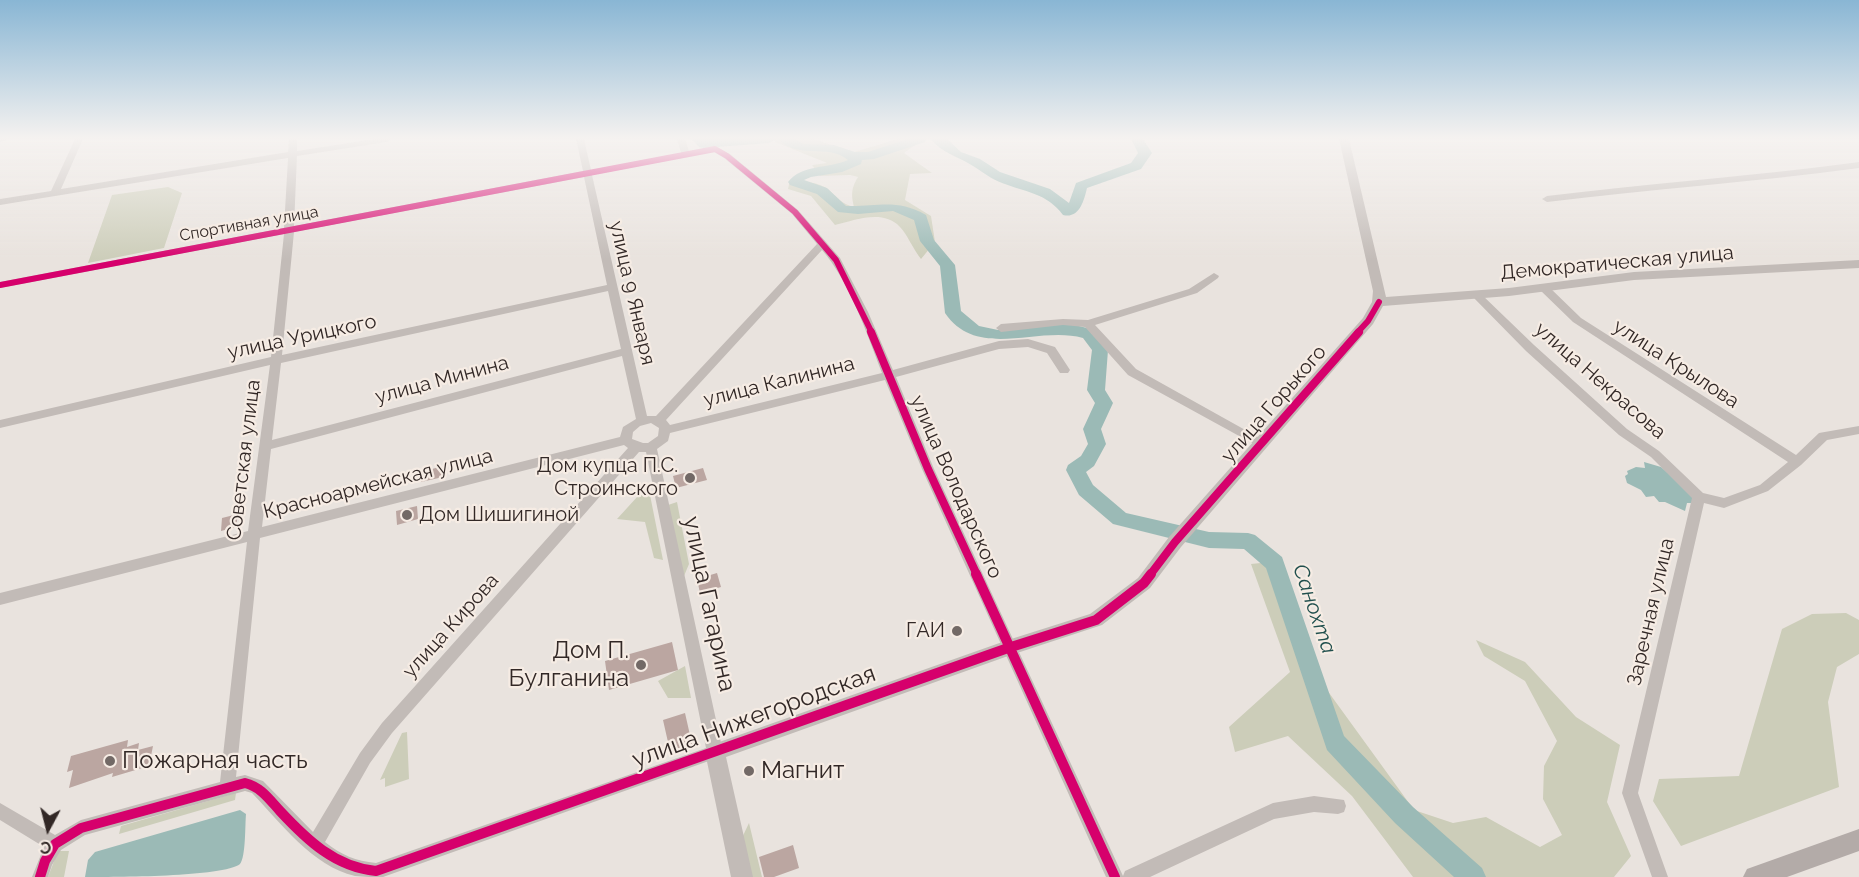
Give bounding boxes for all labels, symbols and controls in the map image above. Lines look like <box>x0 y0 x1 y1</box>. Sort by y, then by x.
street label: Спортивная улица <box>178 202 320 246</box>
street label: улица 9 Января <box>604 219 660 367</box>
street label: Демократическая улица <box>1499 241 1735 285</box>
street label: улица Урицкого <box>225 310 379 364</box>
street label: улица Крылова <box>1609 314 1743 414</box>
street label: улица Некрасова <box>1529 317 1671 445</box>
street label: улица Горького <box>1216 340 1332 468</box>
street label: улица Минина <box>373 351 511 409</box>
street label: улица Калинина <box>701 352 857 412</box>
street label: Советская улица <box>222 378 266 542</box>
street label: улица Володарского <box>905 392 1007 582</box>
street label: Красноармейская улица <box>261 444 495 524</box>
place label: Дом купца П.С. Строинского <box>537 454 678 501</box>
marker: Дом купца П.С. Строинского <box>683 471 697 485</box>
place label: Дом Шишигиной <box>419 503 579 527</box>
marker: Дом Шишигиной <box>400 508 414 522</box>
street label: улица Гагарина <box>676 514 742 694</box>
street label: Заречная улица <box>1622 536 1680 688</box>
water label: Санохта <box>1287 561 1341 657</box>
street label: улица Кирова <box>398 569 504 683</box>
place label: ГАИ <box>906 619 945 643</box>
marker: ГАИ <box>950 624 964 638</box>
place label: Дом П. Булганина <box>509 637 629 693</box>
marker: Дом П. Булганина <box>634 658 648 672</box>
street label: улица Нижегородская <box>628 659 880 775</box>
place label: Пожарная часть <box>122 747 308 775</box>
marker: Пожарная часть <box>103 754 117 768</box>
place label: Магнит <box>761 757 844 785</box>
marker: Магнит <box>742 764 756 778</box>
north arrow <box>18 799 78 859</box>
text: С <box>39 837 52 857</box>

